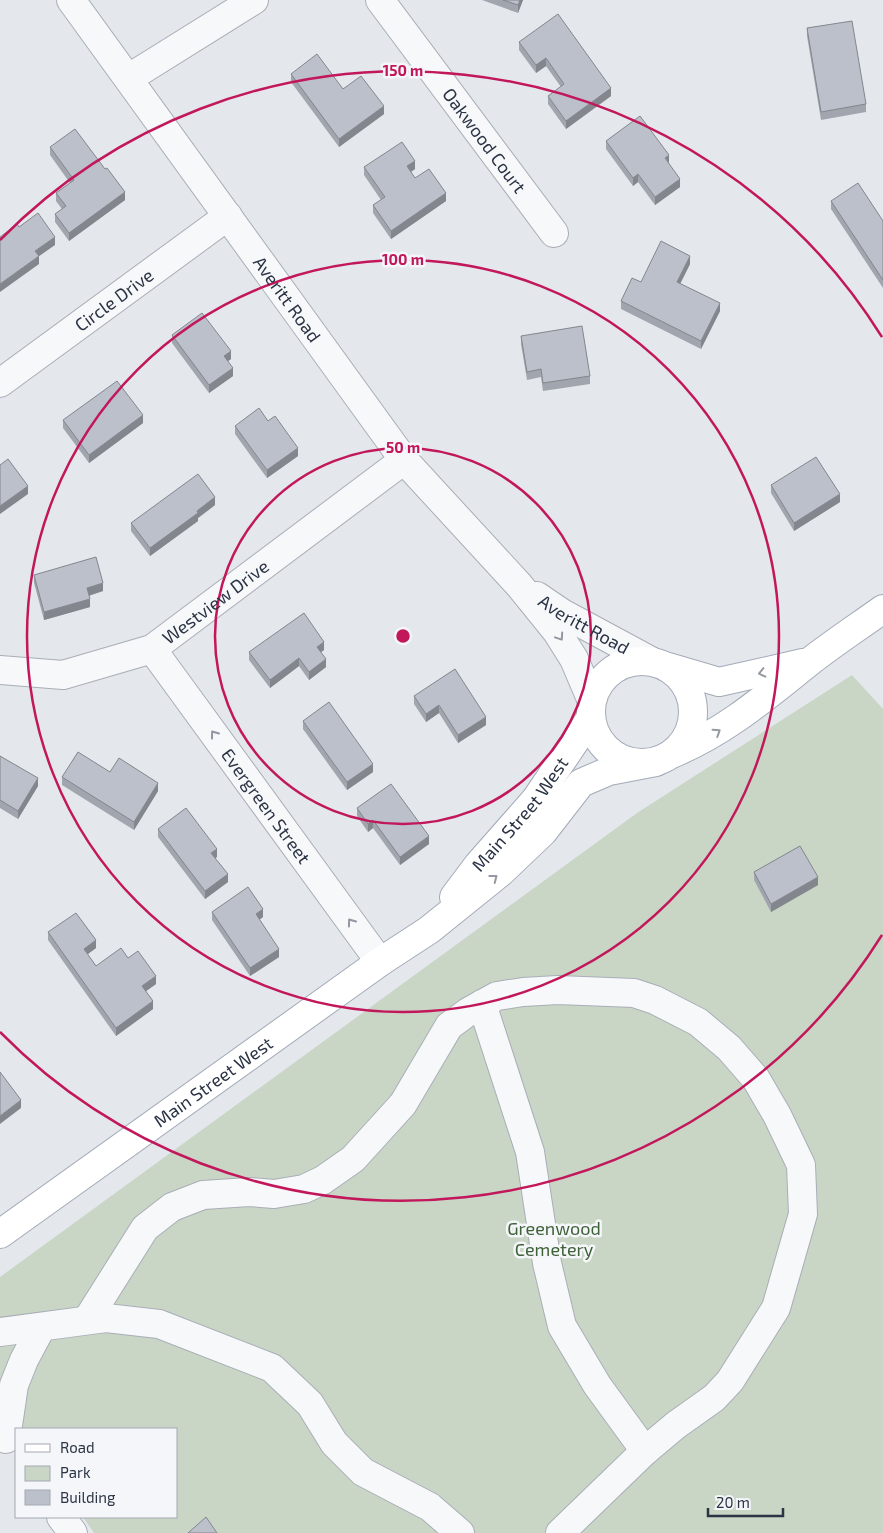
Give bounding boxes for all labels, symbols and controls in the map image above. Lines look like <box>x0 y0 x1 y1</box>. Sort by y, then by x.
text: 150 m <box>383 61 423 79</box>
street label: Oakwood Court <box>438 83 531 197</box>
text: 100 m <box>382 250 424 268</box>
street label: Averitt Road <box>249 252 326 346</box>
street label: Circle Drive <box>70 264 157 336</box>
text: 50 m <box>386 438 420 456</box>
street label: Westview Drive <box>158 555 273 649</box>
street label: Averitt Road <box>535 589 633 658</box>
centre of rings <box>394 627 412 645</box>
one-way arrow <box>554 631 563 640</box>
one-way arrow <box>757 667 766 678</box>
one-way arrow <box>712 728 721 738</box>
one-way arrow <box>211 730 220 740</box>
street label: Evergreen Street <box>217 744 316 868</box>
street label: Main Street West <box>467 752 572 876</box>
one-way arrow <box>488 875 497 883</box>
one-way arrow <box>348 918 357 928</box>
street label: Main Street West <box>149 1031 277 1131</box>
park label: Greenwood Cemetery <box>507 1217 601 1260</box>
legend <box>15 1428 178 1518</box>
text: Road <box>60 1438 95 1456</box>
text: Park <box>60 1463 91 1481</box>
scale bar <box>708 1486 783 1518</box>
text: Building <box>60 1488 116 1506</box>
text: 20 m <box>716 1493 750 1511</box>

